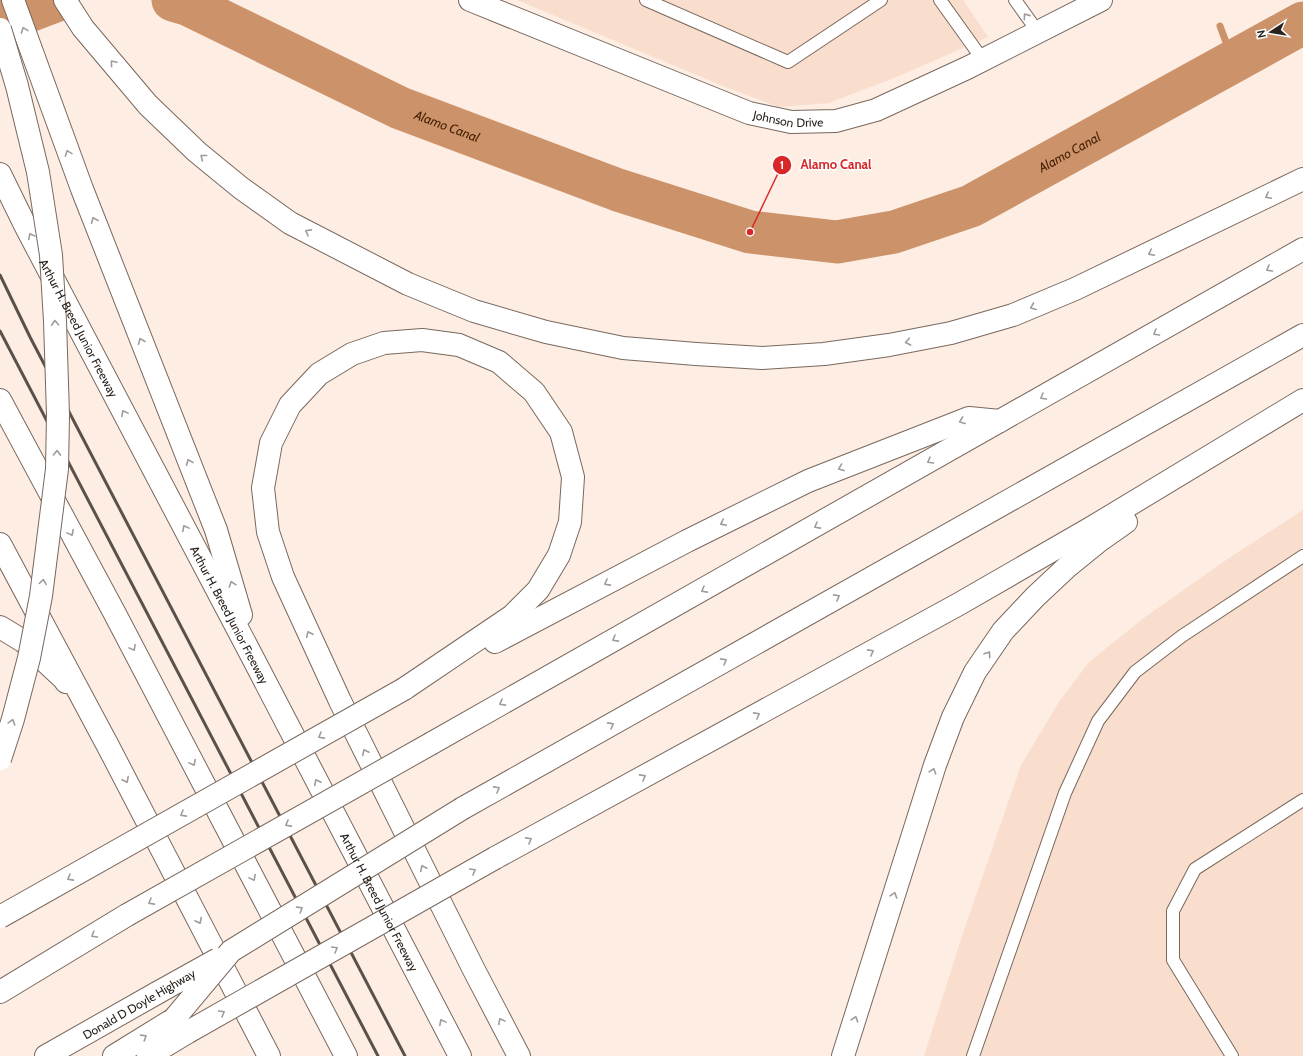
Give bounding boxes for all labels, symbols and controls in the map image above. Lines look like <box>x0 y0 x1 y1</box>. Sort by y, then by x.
north arrow <box>1251 12 1291 52</box>
one-way arrow <box>1023 13 1031 20</box>
one-way arrow <box>20 27 29 34</box>
text: N <box>1254 29 1269 39</box>
one-way arrow <box>110 61 117 68</box>
water label: Alamo Canal <box>411 106 482 145</box>
street label: Johnson Drive <box>751 106 824 130</box>
water label: Alamo Canal <box>1035 128 1103 176</box>
one-way arrow <box>65 149 73 156</box>
callout: Alamo Canal <box>772 152 879 177</box>
one-way arrow <box>200 154 207 161</box>
text: Alamo Canal <box>801 156 872 172</box>
text: 1 <box>780 157 784 172</box>
one-way arrow <box>1265 191 1272 199</box>
one-way arrow <box>90 216 98 223</box>
one-way arrow <box>305 230 312 237</box>
one-way arrow <box>28 233 36 240</box>
one-way arrow <box>1148 248 1155 256</box>
street label: Arthur H. Breed Junior Freeway <box>37 256 122 400</box>
one-way arrow <box>1266 264 1273 271</box>
one-way arrow <box>1029 302 1036 310</box>
one-way arrow <box>51 320 60 326</box>
one-way arrow <box>1153 328 1160 335</box>
one-way arrow <box>138 337 146 344</box>
one-way arrow <box>905 337 911 345</box>
one-way arrow <box>1040 392 1047 399</box>
one-way arrow <box>121 410 129 417</box>
one-way arrow <box>958 416 965 424</box>
one-way arrow <box>53 450 61 456</box>
one-way arrow <box>927 457 934 464</box>
one-way arrow <box>185 458 193 465</box>
one-way arrow <box>837 464 844 472</box>
one-way arrow <box>720 519 727 526</box>
one-way arrow <box>814 521 821 528</box>
one-way arrow <box>182 525 189 532</box>
one-way arrow <box>67 529 74 536</box>
street label: Arthur H. Breed Junior Freeway <box>187 543 272 686</box>
one-way arrow <box>604 578 612 586</box>
one-way arrow <box>38 579 47 585</box>
one-way arrow <box>228 581 237 588</box>
one-way arrow <box>700 585 708 592</box>
one-way arrow <box>833 595 840 602</box>
one-way arrow <box>306 631 314 639</box>
one-way arrow <box>612 635 619 642</box>
one-way arrow <box>128 643 135 651</box>
one-way arrow <box>867 650 874 657</box>
one-way arrow <box>983 651 991 658</box>
one-way arrow <box>720 659 727 666</box>
one-way arrow <box>499 699 506 706</box>
one-way arrow <box>753 712 760 719</box>
one-way arrow <box>7 719 16 726</box>
one-way arrow <box>606 723 614 730</box>
one-way arrow <box>318 732 325 739</box>
one-way arrow <box>362 748 370 756</box>
one-way arrow <box>188 759 195 766</box>
one-way arrow <box>928 768 937 775</box>
one-way arrow <box>639 775 646 782</box>
one-way arrow <box>121 776 129 784</box>
one-way arrow <box>315 779 322 786</box>
one-way arrow <box>493 786 500 794</box>
one-way arrow <box>180 809 188 816</box>
one-way arrow <box>285 819 293 826</box>
street label: Arthur H. Breed Junior Freeway <box>338 830 422 974</box>
one-way arrow <box>525 837 532 844</box>
one-way arrow <box>420 865 428 872</box>
one-way arrow <box>468 868 476 875</box>
one-way arrow <box>67 873 74 880</box>
one-way arrow <box>248 874 256 881</box>
one-way arrow <box>889 892 898 899</box>
one-way arrow <box>148 897 155 904</box>
one-way arrow <box>296 906 303 913</box>
one-way arrow <box>194 916 201 924</box>
one-way arrow <box>91 931 98 938</box>
one-way arrow <box>331 946 338 953</box>
street label: Donald D Doyle Highway <box>80 966 198 1042</box>
one-way arrow <box>218 1010 225 1017</box>
one-way arrow <box>850 1015 858 1022</box>
one-way arrow <box>439 1018 446 1026</box>
one-way arrow <box>498 1018 506 1026</box>
one-way arrow <box>140 1035 147 1042</box>

